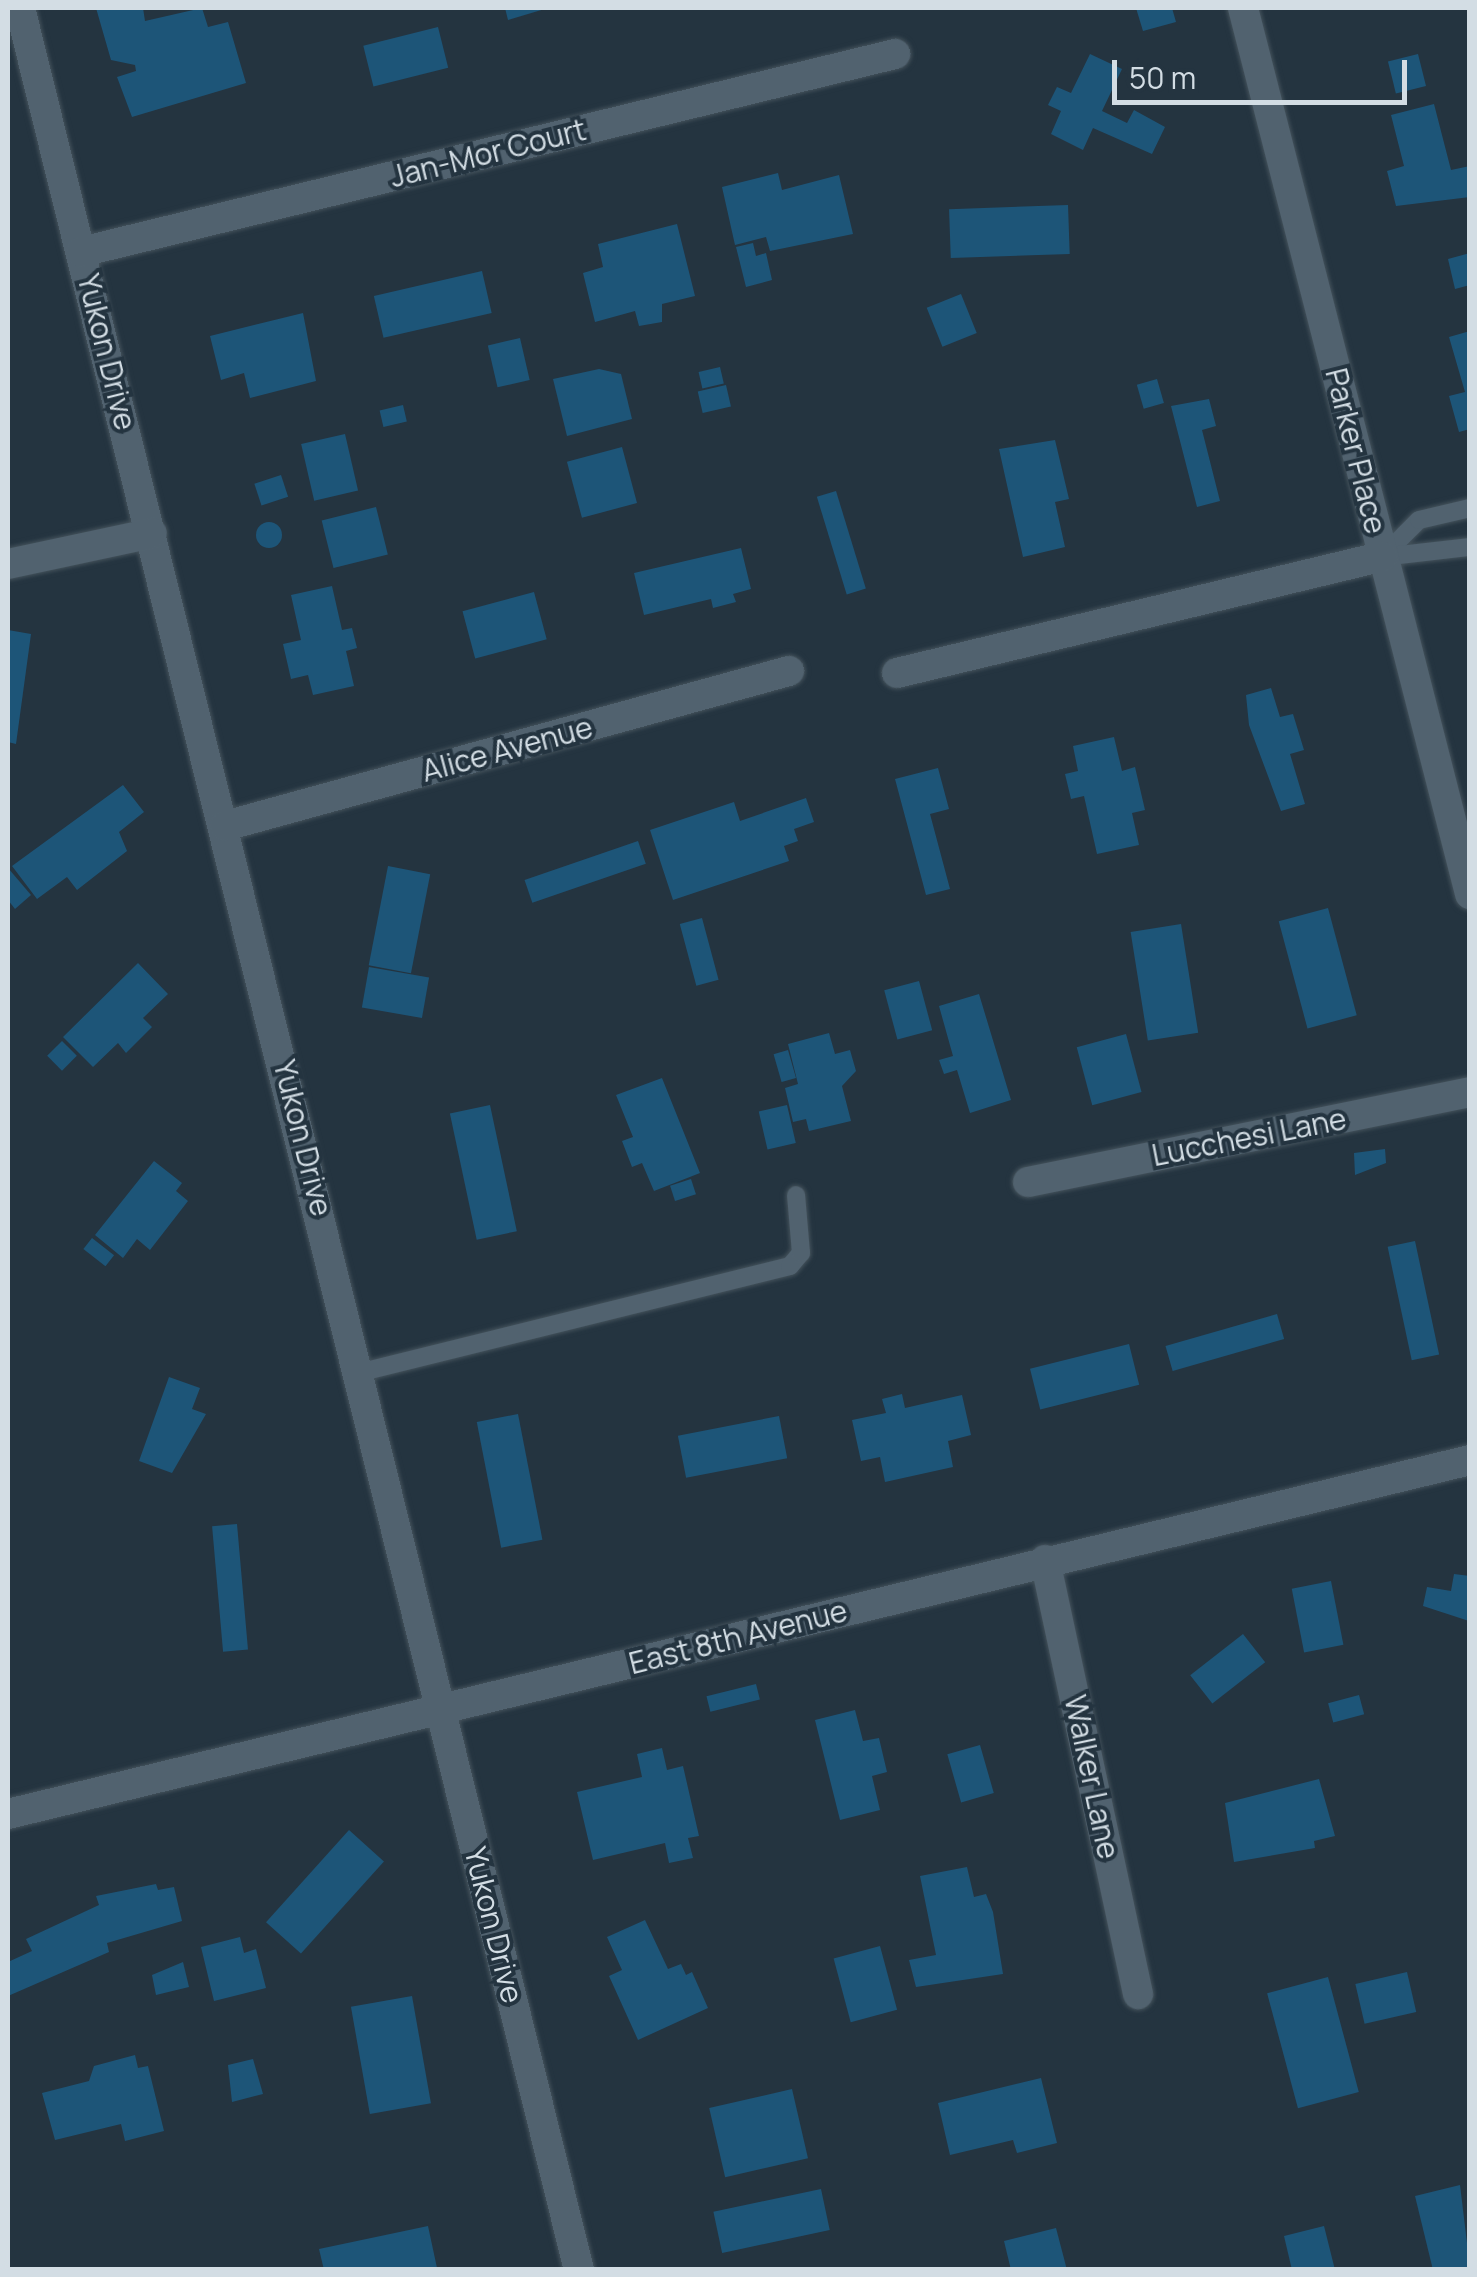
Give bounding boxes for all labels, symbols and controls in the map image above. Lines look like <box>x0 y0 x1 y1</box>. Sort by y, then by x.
scale bar <box>1117 40 1412 102</box>
text: 50 m <box>1129 57 1196 98</box>
street label: Jan-Mor Court <box>386 111 590 195</box>
street label: Yukon Drive <box>70 270 144 434</box>
street label: Parker Place <box>1318 365 1394 537</box>
street label: Alice Avenue <box>418 709 596 789</box>
street label: Yukon Drive <box>266 1056 340 1220</box>
street label: Lucchesi Lane <box>1149 1101 1349 1173</box>
street label: East 8th Avenue <box>625 1593 851 1681</box>
street label: Walker Lane <box>1057 1692 1127 1862</box>
street label: Yukon Drive <box>457 1843 531 2007</box>

